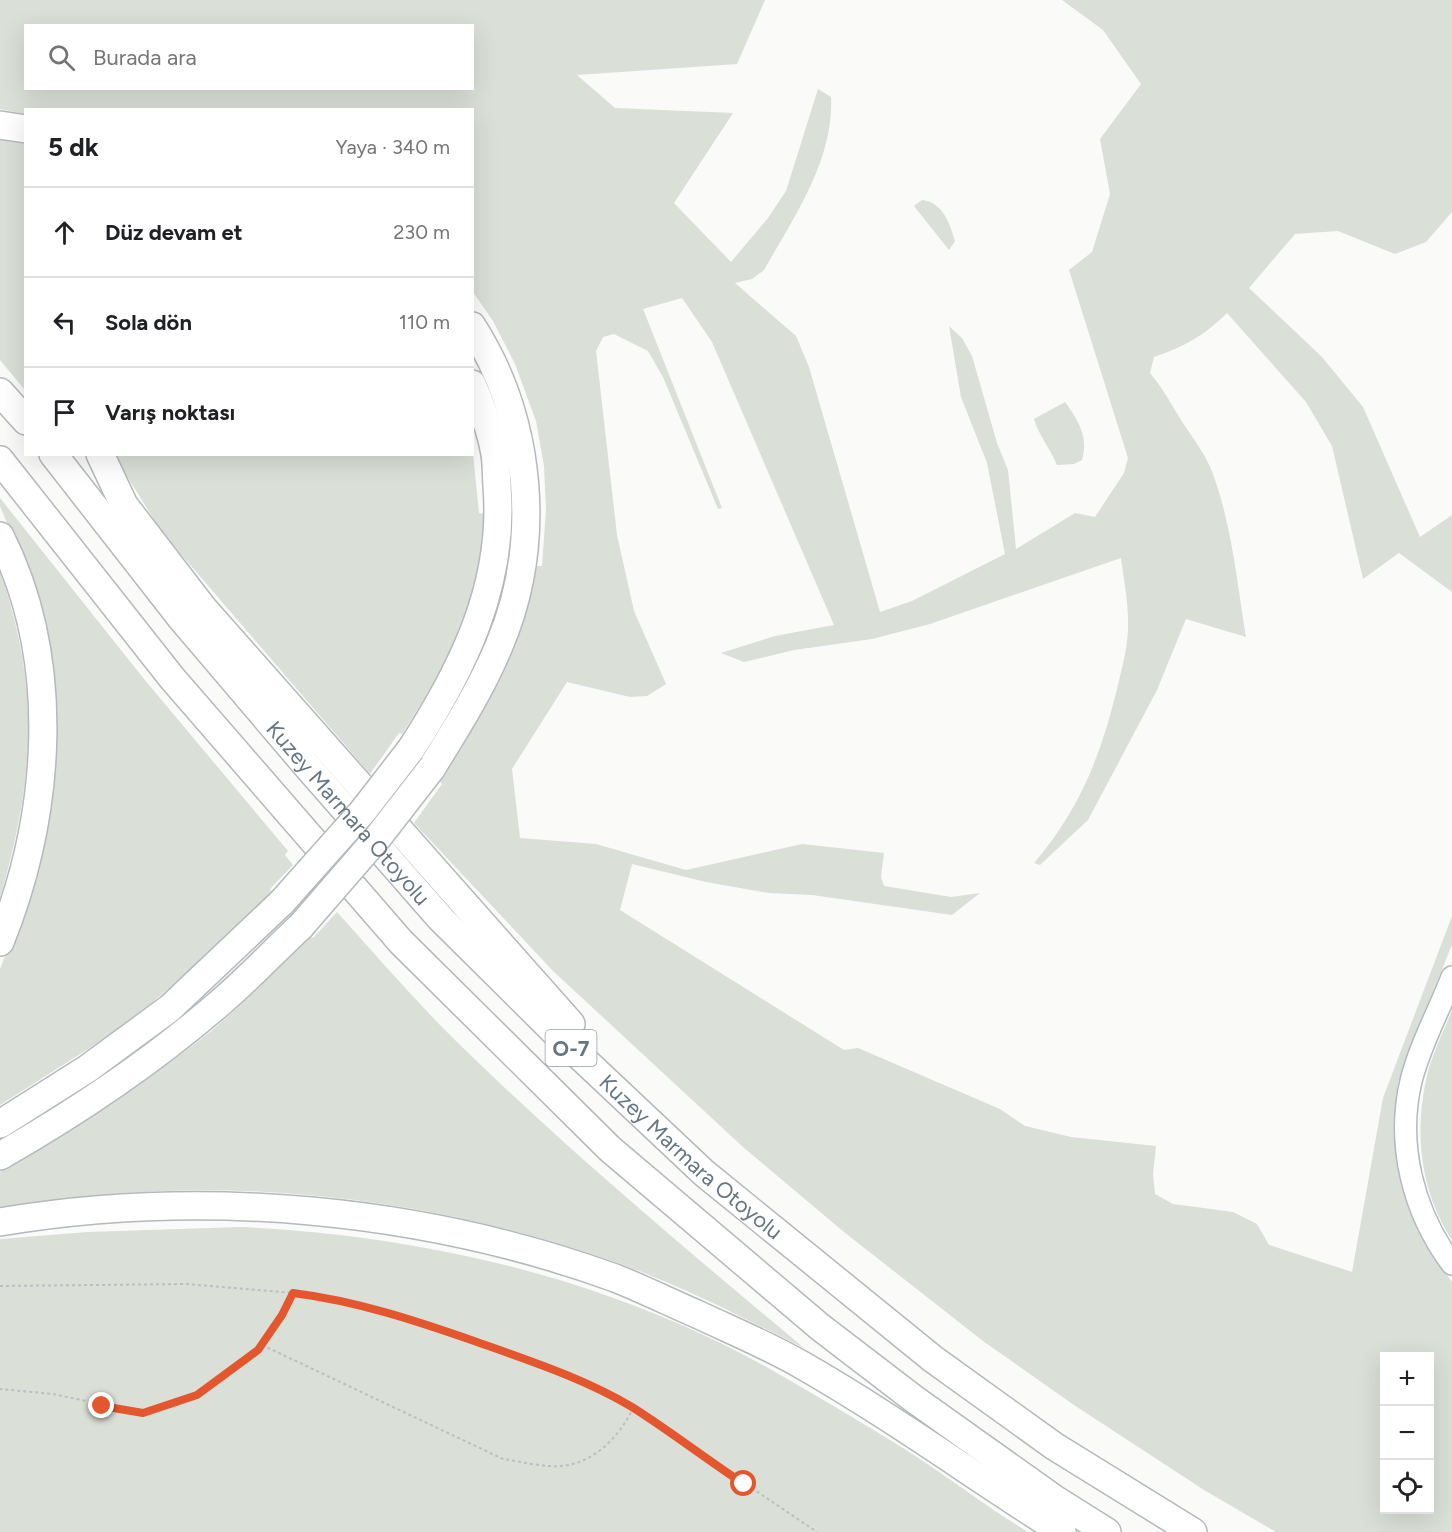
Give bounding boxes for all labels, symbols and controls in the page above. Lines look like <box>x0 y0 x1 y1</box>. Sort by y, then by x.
search box <box>24 24 474 90</box>
icon: search <box>45 41 78 74</box>
text: Burada ara <box>93 44 197 71</box>
text: 5 dk <box>48 131 99 163</box>
text: Yaya · 340 m <box>336 135 450 159</box>
icon: ahead <box>48 216 81 249</box>
text: Düz devam et <box>105 219 242 246</box>
text: 230 m <box>393 220 450 244</box>
icon: left <box>48 306 81 339</box>
text: Sola dön <box>105 309 192 336</box>
text: 110 m <box>399 310 450 334</box>
icon: arrive <box>48 396 81 429</box>
text: Varış noktası <box>105 399 235 426</box>
street label: Kuzey Marmara Otoyolu <box>261 715 436 911</box>
road number: O-7 <box>546 1030 596 1066</box>
street label: Kuzey Marmara Otoyolu <box>594 1068 788 1245</box>
map controls <box>1380 1352 1434 1514</box>
button: + <box>1380 1352 1434 1406</box>
route end <box>88 1392 114 1418</box>
button: − <box>1380 1406 1434 1460</box>
button: locate <box>1380 1460 1434 1514</box>
route start <box>730 1470 756 1496</box>

